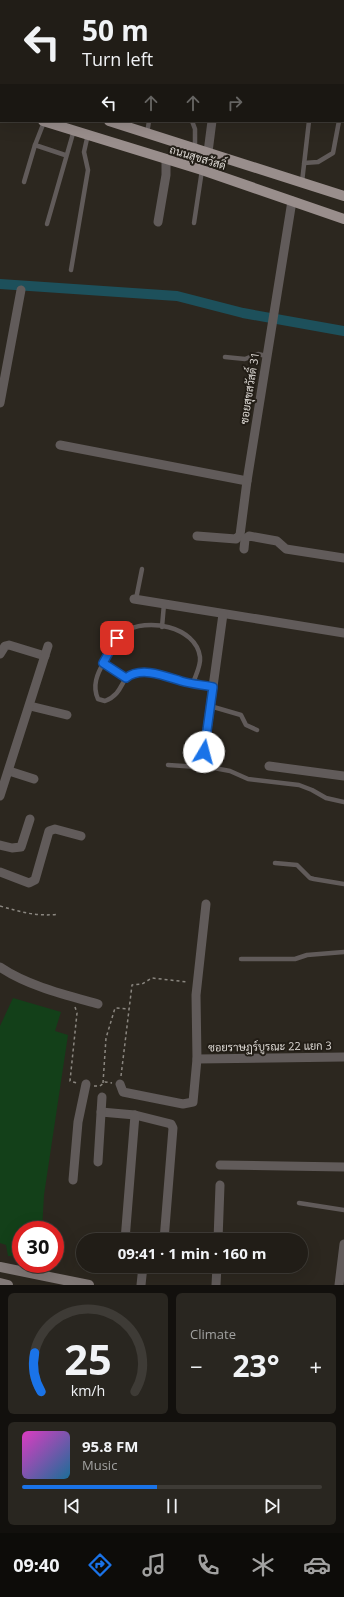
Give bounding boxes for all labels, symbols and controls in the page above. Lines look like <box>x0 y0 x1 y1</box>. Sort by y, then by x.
text: 50 m <box>82 11 149 49</box>
icon: left <box>16 16 68 68</box>
text: Turn left <box>82 47 153 71</box>
icon: left <box>98 92 120 114</box>
icon: ahead <box>140 92 162 114</box>
icon: ahead <box>182 92 204 114</box>
icon: right <box>224 92 246 114</box>
street label: ถนนสุขสวัสดิ์ <box>167 138 229 175</box>
street label: ซอยสุขสวัสดิ์ 31 <box>232 350 264 425</box>
pin <box>100 621 134 655</box>
icon: arrive <box>106 627 128 649</box>
position arrow <box>183 731 225 773</box>
street label: ซอยราษฏร์บูรณะ 22 แยก 3 <box>208 1037 332 1056</box>
speed limit sign: 30 <box>12 1221 64 1273</box>
text: 09:41 · 1 min · 160 m <box>118 1243 266 1263</box>
text: Climate <box>190 1325 236 1343</box>
text: 25 <box>64 1330 112 1386</box>
text: 23° <box>232 1345 280 1386</box>
text: − <box>190 1351 203 1381</box>
text: + <box>309 1351 322 1381</box>
text: km/h <box>71 1380 105 1399</box>
text: 95.8 FM <box>82 1436 138 1456</box>
text: Music <box>82 1456 117 1474</box>
icon: previous <box>61 1495 83 1517</box>
icon: pause <box>161 1495 183 1517</box>
icon: next <box>261 1495 283 1517</box>
icon: directions <box>86 1551 114 1579</box>
icon: music <box>140 1551 168 1579</box>
icon: phone <box>194 1551 222 1579</box>
icon: climate <box>249 1551 277 1579</box>
icon: car <box>303 1551 331 1579</box>
text: 09:40 <box>13 1553 59 1577</box>

